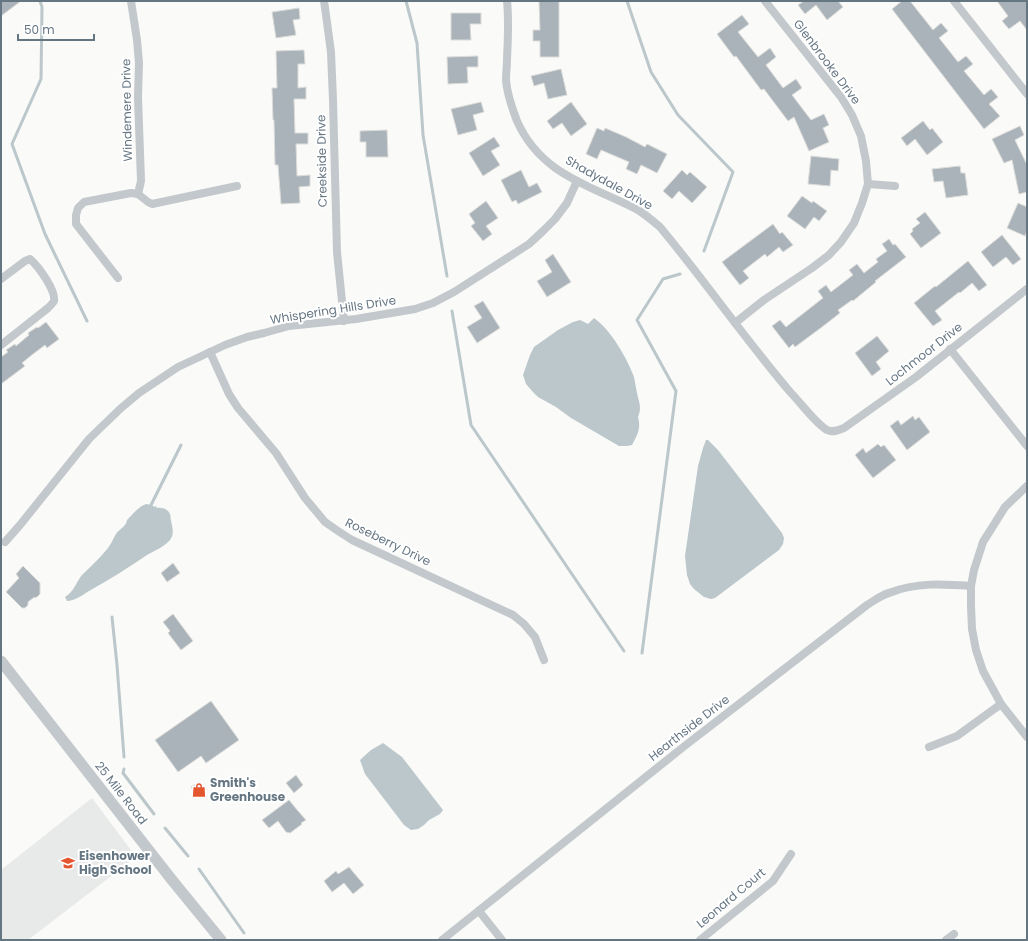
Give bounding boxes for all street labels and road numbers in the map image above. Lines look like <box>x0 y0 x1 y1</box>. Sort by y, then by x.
street label: Glenbrooke Drive <box>790 16 865 108</box>
street label: Windemere Drive <box>117 58 136 162</box>
street label: Creekside Drive <box>312 114 331 208</box>
street label: Shadydale Drive <box>562 151 656 214</box>
street label: Whispering Hills Drive <box>269 291 397 328</box>
street label: Lochmoor Drive <box>882 318 966 389</box>
street label: Roseberry Drive <box>343 513 434 570</box>
street label: Hearthside Drive <box>645 691 733 765</box>
street label: 25 Mile Road <box>91 758 151 828</box>
street label: Leonard Court <box>693 864 769 932</box>

